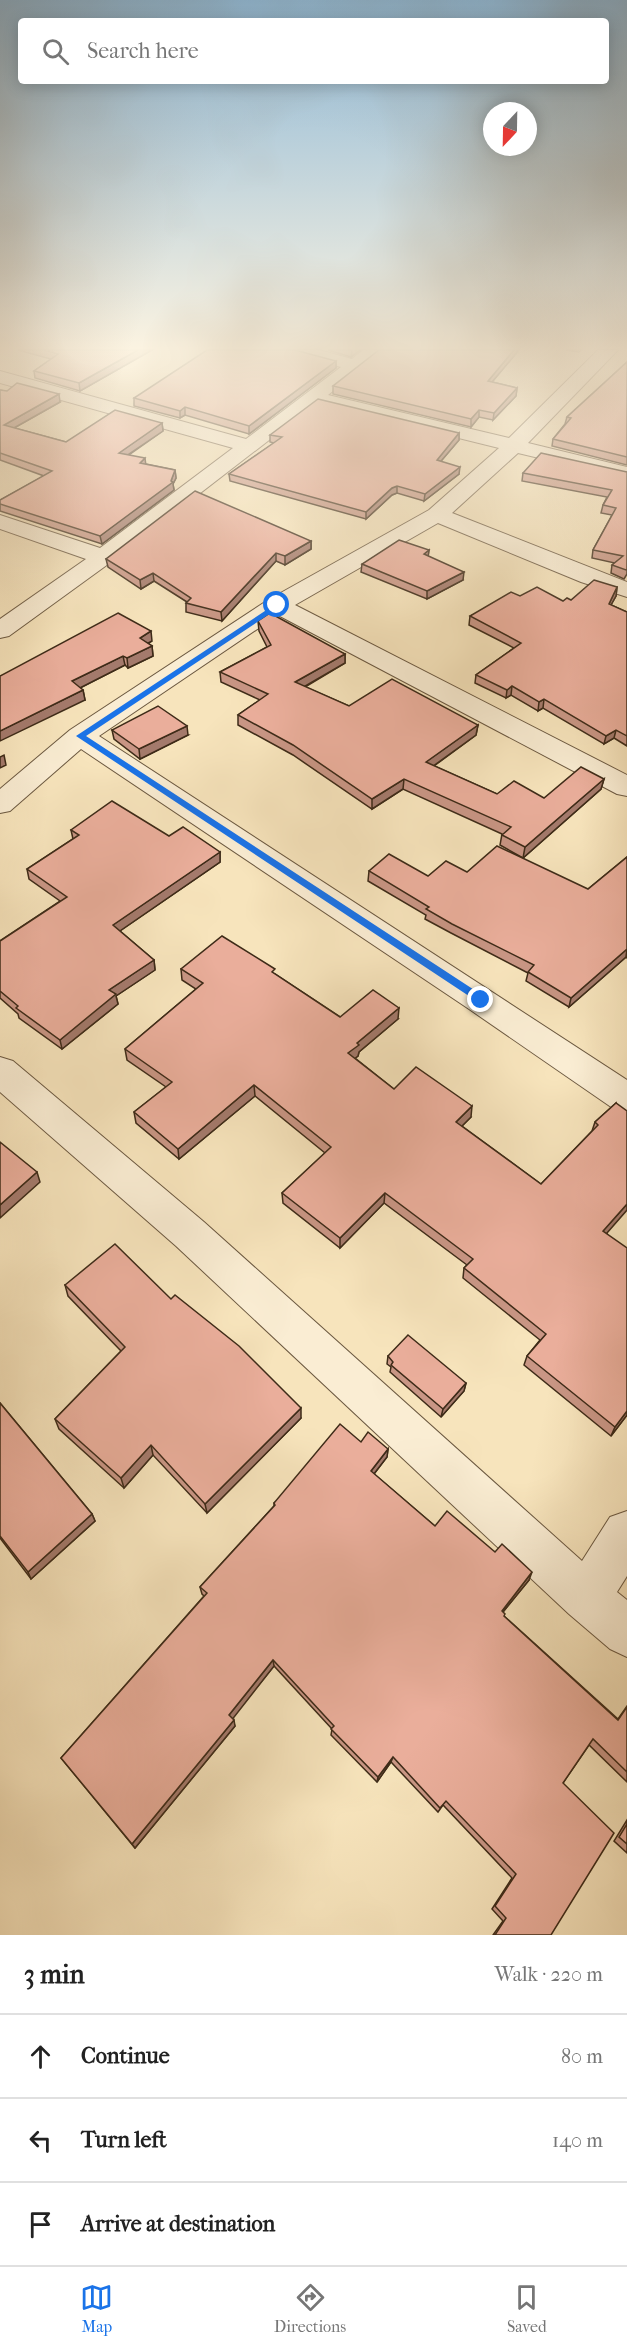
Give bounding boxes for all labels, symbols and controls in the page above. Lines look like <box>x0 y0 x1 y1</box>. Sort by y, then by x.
search box <box>18 18 609 84</box>
icon: search <box>39 35 72 68</box>
text: Search here <box>87 38 199 64</box>
north arrow <box>483 102 537 156</box>
route start <box>263 591 289 617</box>
route end <box>467 986 493 1012</box>
text: 3 min <box>24 1959 85 1990</box>
text: Walk · 220 m <box>495 1963 603 1986</box>
icon: ahead <box>24 2040 57 2073</box>
text: Continue <box>81 2043 170 2069</box>
text: 80 m <box>561 2045 603 2068</box>
icon: left <box>24 2124 57 2157</box>
text: Turn left <box>81 2127 167 2153</box>
text: 140 m <box>552 2129 603 2152</box>
icon: arrive <box>24 2208 57 2241</box>
text: Arrive at destination <box>81 2211 275 2237</box>
tab: Map <box>80 2281 113 2336</box>
tab: Directions <box>274 2281 346 2336</box>
tab: Saved <box>507 2281 547 2336</box>

